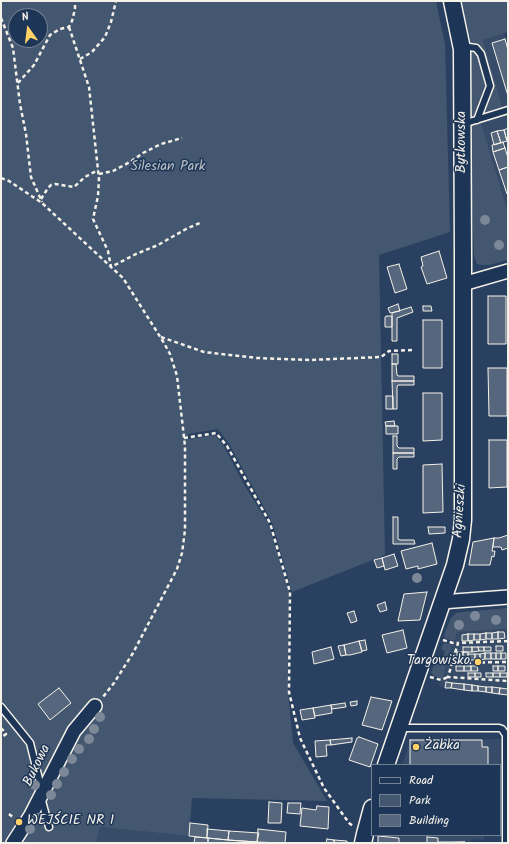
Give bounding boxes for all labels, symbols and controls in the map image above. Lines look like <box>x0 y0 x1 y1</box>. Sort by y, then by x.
north arrow <box>8 8 48 48</box>
text: N <box>20 8 31 27</box>
street label: Bytkowska <box>455 111 471 173</box>
park label: Silesian Park <box>131 160 205 176</box>
street label: Agnieszki <box>451 483 471 539</box>
place label: Targowisko <box>407 654 470 670</box>
marker: Targowisko <box>473 657 483 667</box>
place label: Żabka <box>424 739 460 755</box>
street label: Bukowa <box>21 742 55 790</box>
marker: Żabka <box>411 742 421 752</box>
legend <box>371 764 501 836</box>
text: Road <box>409 771 433 790</box>
text: Park <box>409 791 431 810</box>
text: Building <box>409 811 449 830</box>
place label: WEJŚCIE NR 1 <box>27 814 114 830</box>
marker: WEJŚCIE NR 1 <box>14 817 24 827</box>

